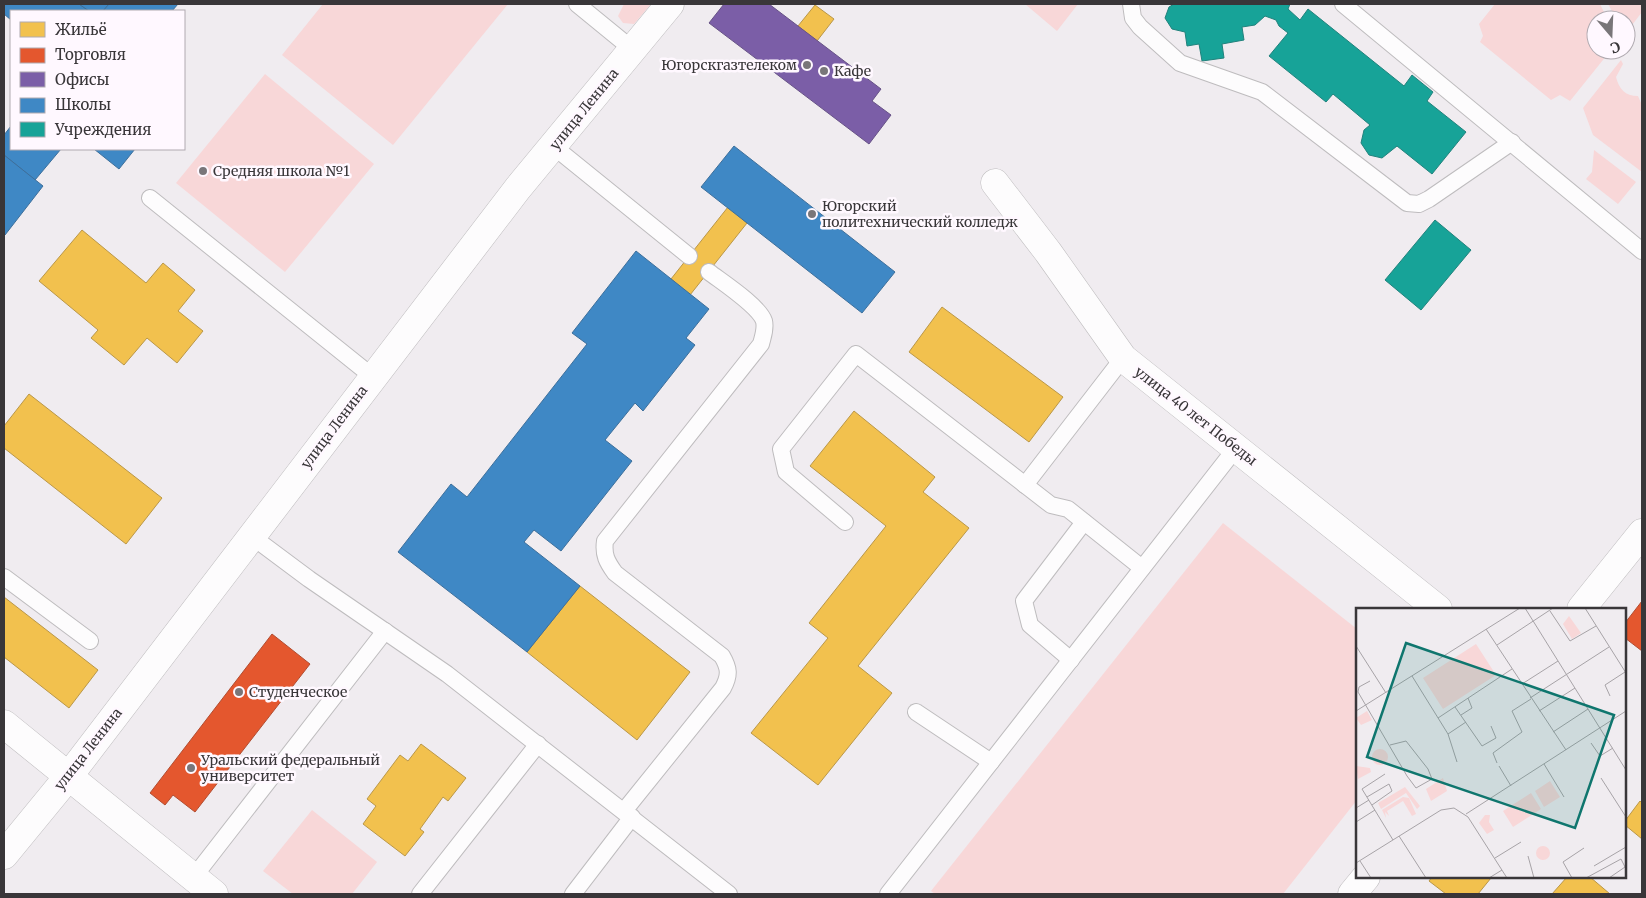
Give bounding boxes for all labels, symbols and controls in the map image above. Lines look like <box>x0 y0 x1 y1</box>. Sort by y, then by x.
legend <box>10 10 185 150</box>
north arrow <box>1586 10 1636 60</box>
text: Жильё <box>55 20 107 39</box>
text: С <box>1608 37 1623 57</box>
text: Торговля <box>55 45 126 64</box>
place label: Югорскгазтелеком <box>661 56 798 74</box>
marker: Югорскгазтелеком <box>801 59 813 71</box>
place label: Кафе <box>834 62 871 80</box>
street label: улица Ленина <box>546 64 623 153</box>
marker: Кафе <box>818 65 830 77</box>
text: Офисы <box>55 70 110 89</box>
text: Школы <box>55 95 111 114</box>
text: Учреждения <box>54 120 151 139</box>
place label: Средняя школа №1 <box>213 162 350 180</box>
marker: Средняя школа №1 <box>197 165 209 177</box>
place label: Югорский политехнический колледж <box>822 197 1018 231</box>
marker: Югорский политехнический колледж <box>806 208 818 220</box>
street label: улица 40 лет Победы <box>1131 363 1261 469</box>
street label: улица Ленина <box>297 381 371 472</box>
inset map <box>1356 608 1626 878</box>
place label: Студенческое <box>249 683 347 701</box>
marker: Студенческое <box>233 686 245 698</box>
street label: улица Ленина <box>50 704 126 794</box>
place label: Уральский федеральный университет <box>200 751 380 785</box>
marker: Уральский федеральный университет <box>185 762 197 774</box>

